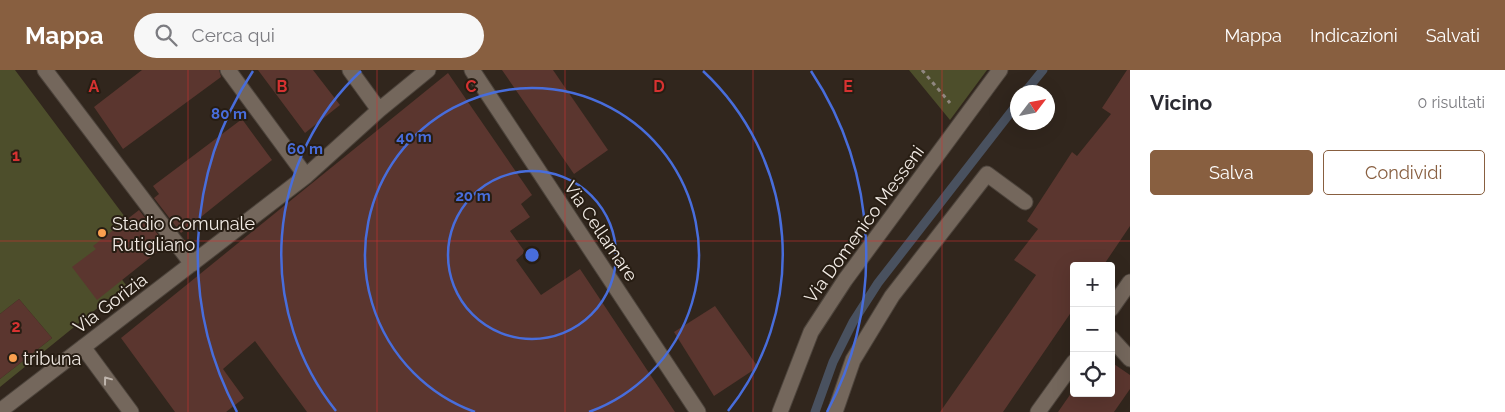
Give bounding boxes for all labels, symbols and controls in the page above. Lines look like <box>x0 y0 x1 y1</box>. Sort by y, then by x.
search box <box>134 13 484 58</box>
text: Mappa <box>25 21 104 50</box>
icon: search <box>152 21 180 49</box>
text: Cerca qui <box>192 24 275 46</box>
text: Mappa <box>1224 25 1282 46</box>
text: Indicazioni <box>1310 25 1398 46</box>
text: Salvati <box>1426 25 1480 46</box>
text: A <box>89 77 100 96</box>
text: B <box>277 77 288 96</box>
text: C <box>466 77 477 96</box>
text: D <box>653 77 665 96</box>
text: E <box>843 77 853 96</box>
north arrow <box>1010 85 1055 130</box>
text: Vicino <box>1150 90 1212 115</box>
text: 0 risultati <box>1418 93 1485 112</box>
text: 80 m <box>211 105 247 123</box>
text: 40 m <box>396 128 432 146</box>
text: 60 m <box>287 140 323 158</box>
street label: Via Domenico Messeni <box>800 141 928 307</box>
text: 1 <box>12 146 20 165</box>
button: Salva <box>1150 150 1313 195</box>
button: Condividi <box>1323 150 1485 195</box>
street label: Via Cellamare <box>560 177 642 285</box>
text: 20 m <box>455 187 491 205</box>
place label: Stadio Comunale Rutigliano <box>112 213 256 255</box>
marker: Stadio Comunale Rutigliano <box>96 227 108 239</box>
centre of rings <box>523 246 541 264</box>
map controls <box>1070 262 1115 397</box>
button: + <box>1070 262 1115 307</box>
street label: Via Gorizia <box>69 268 151 338</box>
button: − <box>1070 307 1115 352</box>
text: 2 <box>11 317 21 336</box>
place label: tribuna <box>23 348 81 369</box>
marker: tribuna <box>7 352 19 364</box>
button: locate <box>1070 352 1115 397</box>
one-way arrow <box>104 376 113 386</box>

